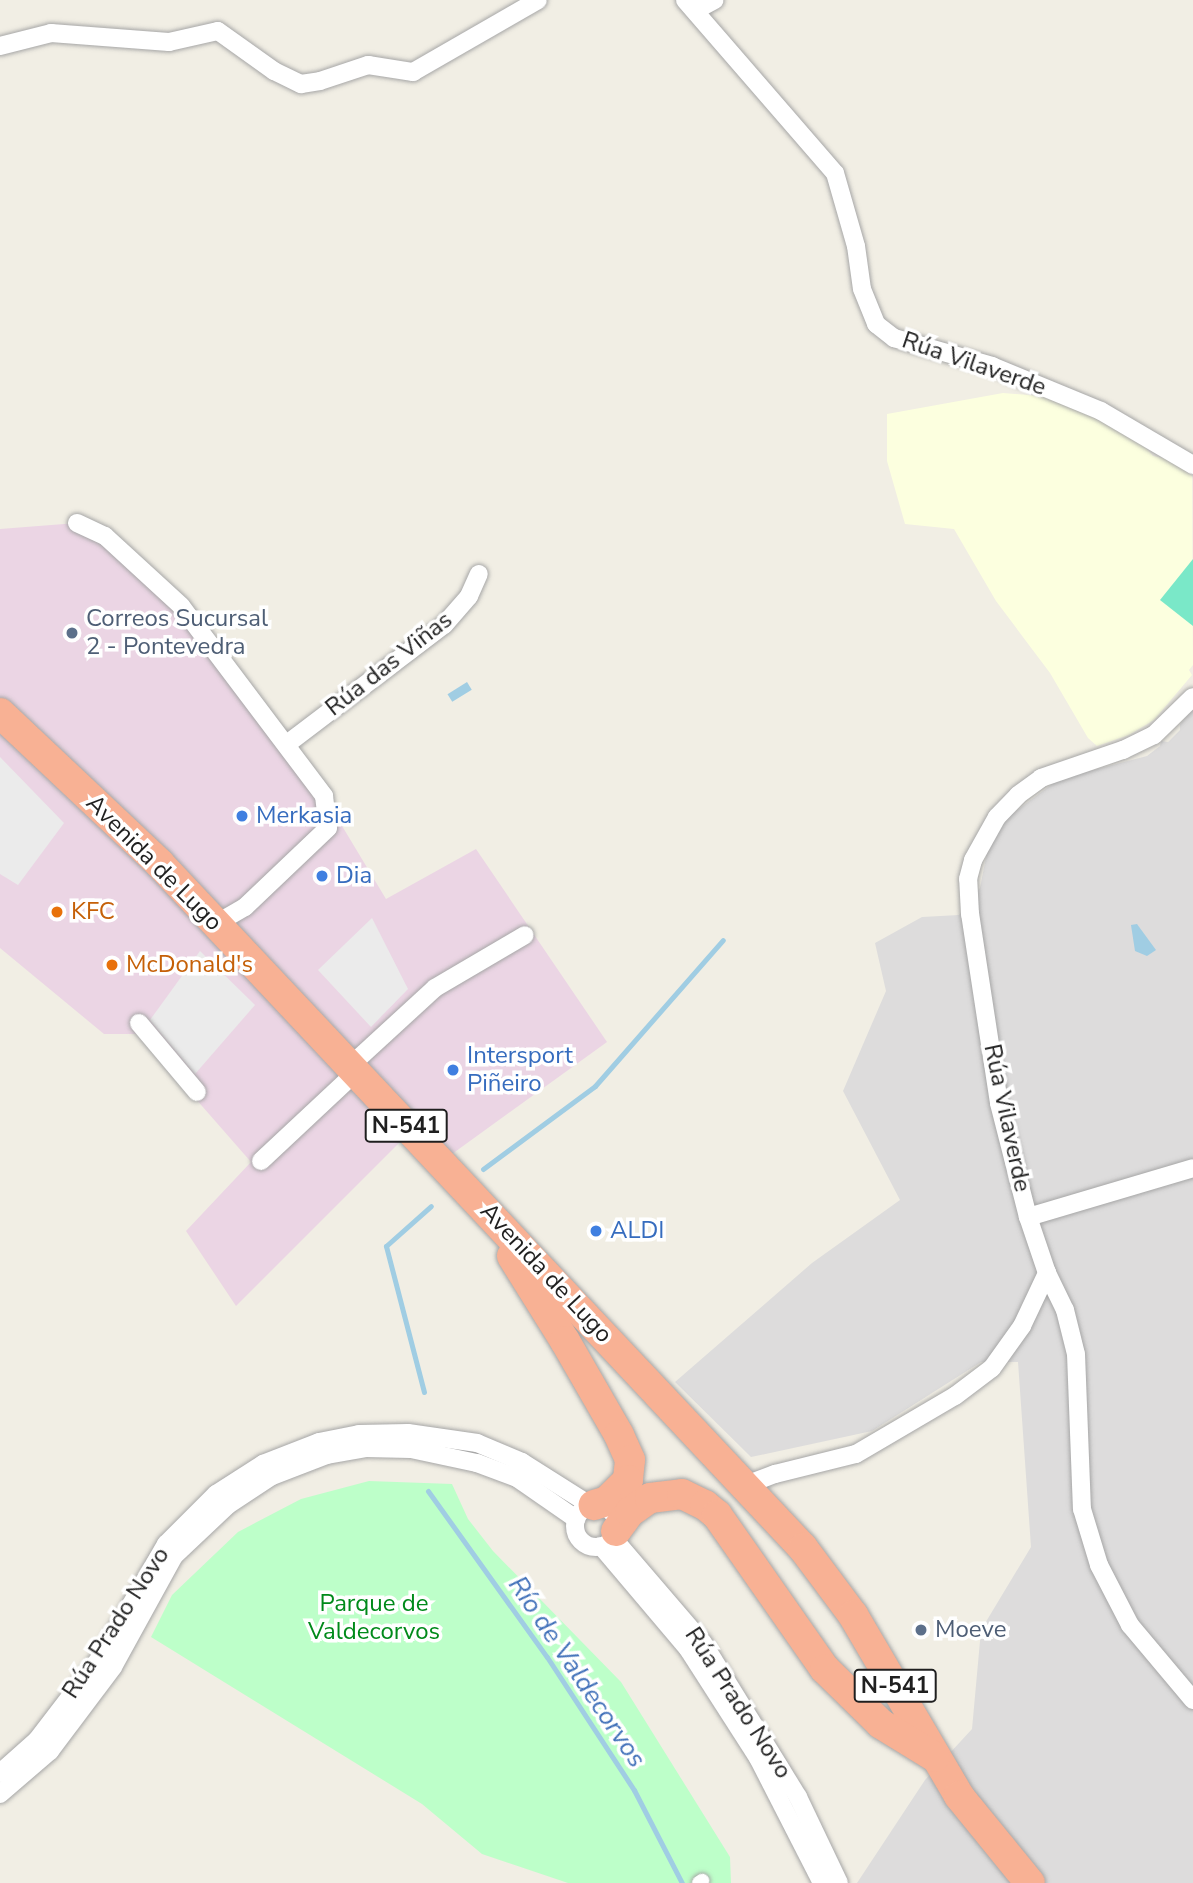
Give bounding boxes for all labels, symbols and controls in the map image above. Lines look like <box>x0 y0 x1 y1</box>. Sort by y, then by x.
street label: Rúa Vilaverde <box>898 326 1050 402</box>
place label: Correos Sucursal 2 - Pontevedra <box>86 605 268 661</box>
street label: Rúa das Viñas <box>320 606 458 722</box>
marker: Correos Sucursal 2 - Pontevedra <box>64 625 80 641</box>
street label: Avenida de Lugo <box>80 789 228 937</box>
place label: Merkasia <box>256 802 352 830</box>
marker: Merkasia <box>234 808 250 824</box>
place label: Dia <box>336 862 372 890</box>
marker: Dia <box>314 868 330 884</box>
place label: KFC <box>71 898 115 926</box>
marker: KFC <box>49 904 65 920</box>
place label: McDonald's <box>126 951 253 979</box>
marker: McDonald's <box>104 957 120 973</box>
street label: Rúa Vilaverde <box>977 1041 1037 1195</box>
place label: Intersport Piñeiro <box>467 1042 573 1098</box>
marker: Intersport Piñeiro <box>445 1062 461 1078</box>
road number: N-541 <box>364 1106 448 1146</box>
street label: Avenida de Lugo <box>474 1197 618 1349</box>
place label: ALDI <box>610 1217 664 1245</box>
marker: ALDI <box>588 1223 604 1239</box>
street label: Rúa Prado Novo <box>56 1542 176 1704</box>
water label: Río de Valdecorvos <box>502 1571 652 1773</box>
park label: Parque de Valdecorvos <box>308 1590 440 1646</box>
place label: Moeve <box>935 1616 1006 1644</box>
street label: Rúa Prado Novo <box>678 1622 798 1784</box>
marker: Moeve <box>913 1622 929 1638</box>
road number: N-541 <box>853 1666 937 1706</box>

